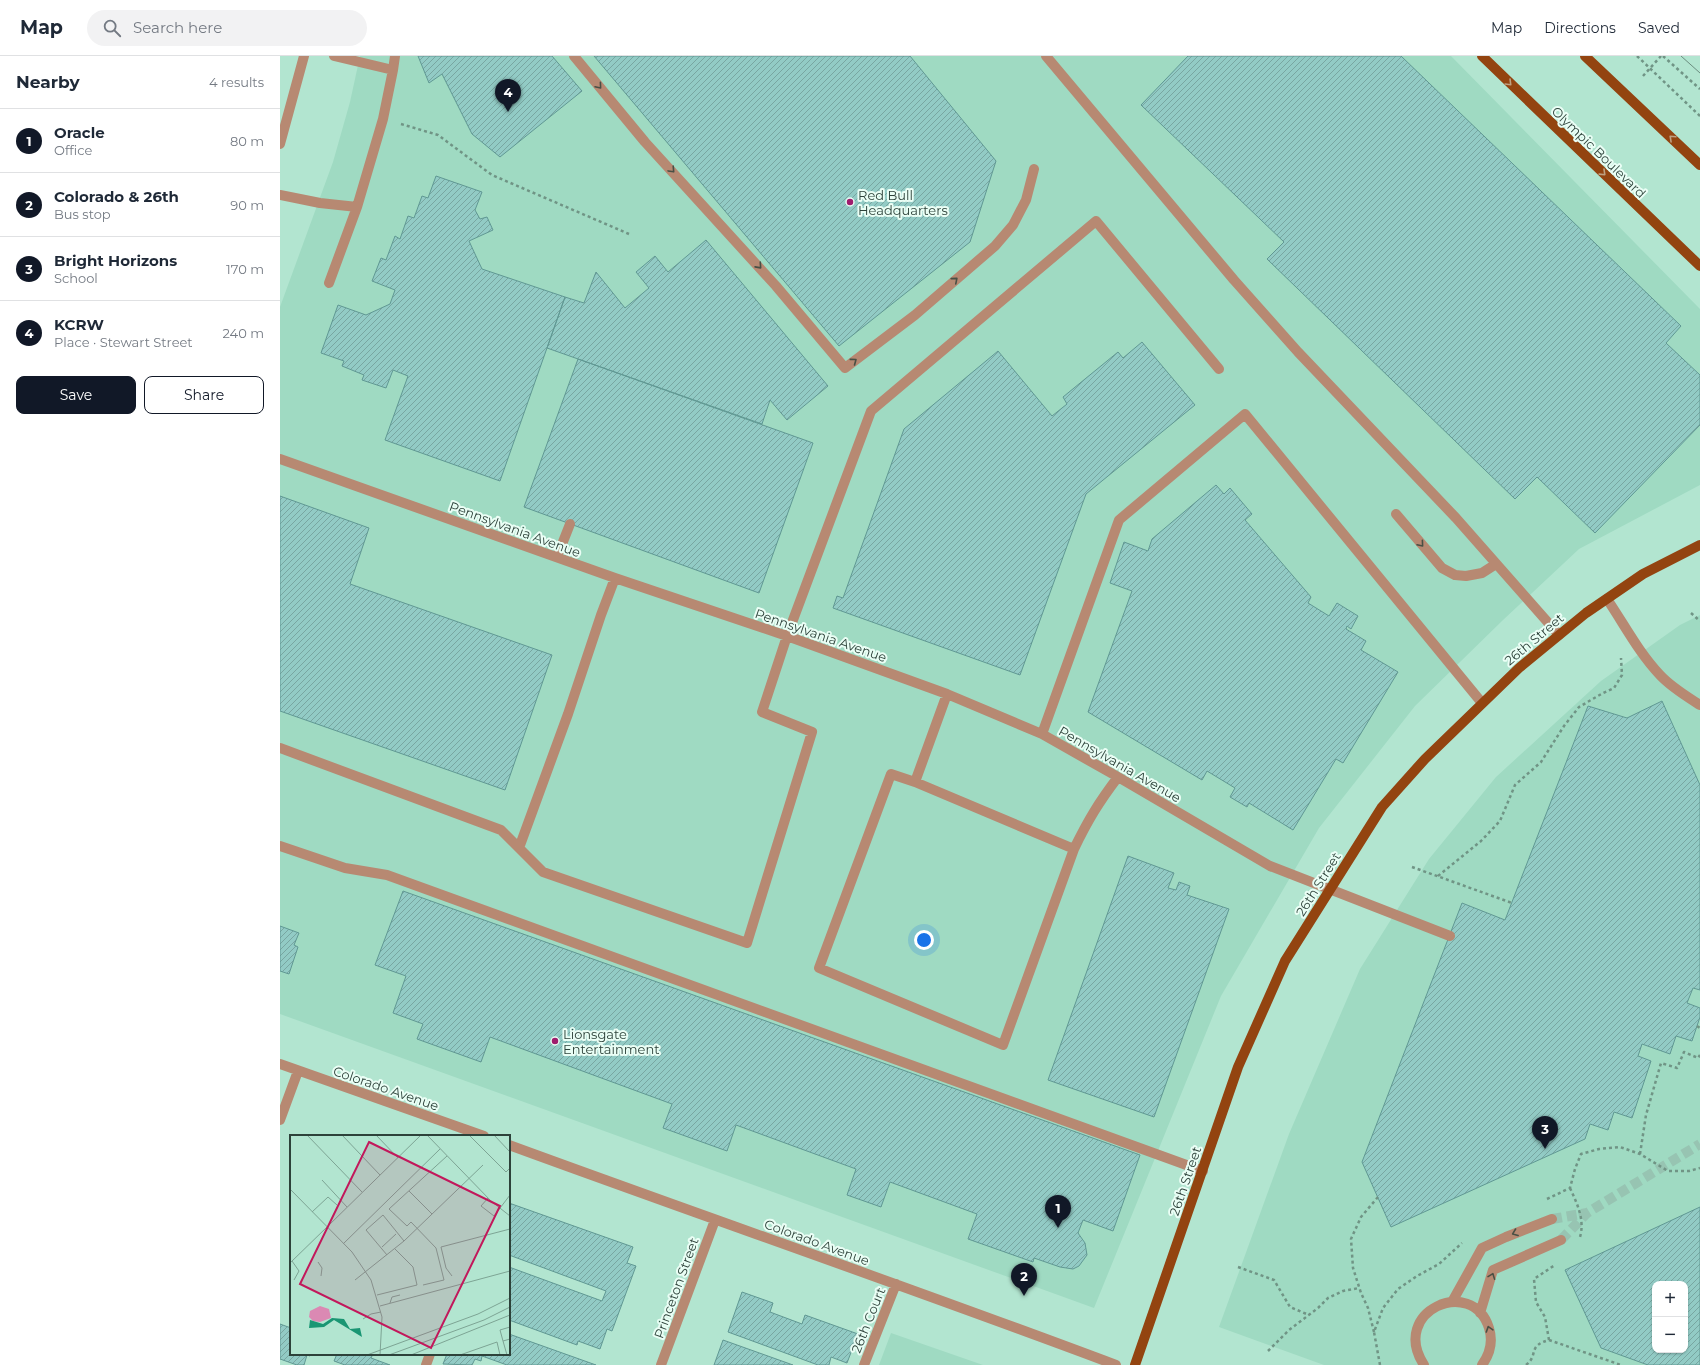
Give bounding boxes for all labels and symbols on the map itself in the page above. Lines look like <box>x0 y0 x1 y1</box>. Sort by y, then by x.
one-way arrow <box>1505 78 1512 86</box>
pin: 4 <box>495 79 521 112</box>
one-way arrow <box>594 81 601 89</box>
street label: Olympic Boulevard <box>1549 103 1649 201</box>
one-way arrow <box>1669 136 1677 143</box>
one-way arrow <box>667 166 674 173</box>
one-way arrow <box>1598 169 1606 176</box>
place label: Red Bull Headquarters <box>858 187 948 218</box>
marker: Red Bull Headquarters <box>845 197 855 207</box>
one-way arrow <box>755 262 762 269</box>
one-way arrow <box>951 278 958 285</box>
one-way arrow <box>849 359 856 366</box>
street label: Pennsylvania Avenue <box>447 498 583 560</box>
one-way arrow <box>1417 539 1424 546</box>
street label: Pennsylvania Avenue <box>753 605 889 665</box>
street label: 26th Street <box>1501 610 1567 668</box>
street label: Pennsylvania Avenue <box>1056 722 1184 806</box>
street label: 26th Street <box>1292 849 1344 919</box>
your location <box>914 930 934 950</box>
place label: Lionsgate Entertainment <box>563 1026 659 1057</box>
marker: Lionsgate Entertainment <box>550 1036 560 1046</box>
street label: Colorado Avenue <box>331 1062 441 1114</box>
pin: 3 <box>1532 1116 1558 1149</box>
inset map <box>290 1135 510 1355</box>
street label: 26th Street <box>1166 1144 1204 1218</box>
pin: 1 <box>1045 1195 1071 1228</box>
street label: Colorado Avenue <box>762 1216 872 1268</box>
one-way arrow <box>1512 1229 1519 1237</box>
street label: Princeton Street <box>650 1235 702 1341</box>
pin: 2 <box>1011 1263 1037 1296</box>
one-way arrow <box>1487 1272 1495 1279</box>
street label: 26th Court <box>848 1285 888 1355</box>
one-way arrow <box>1485 1325 1494 1332</box>

